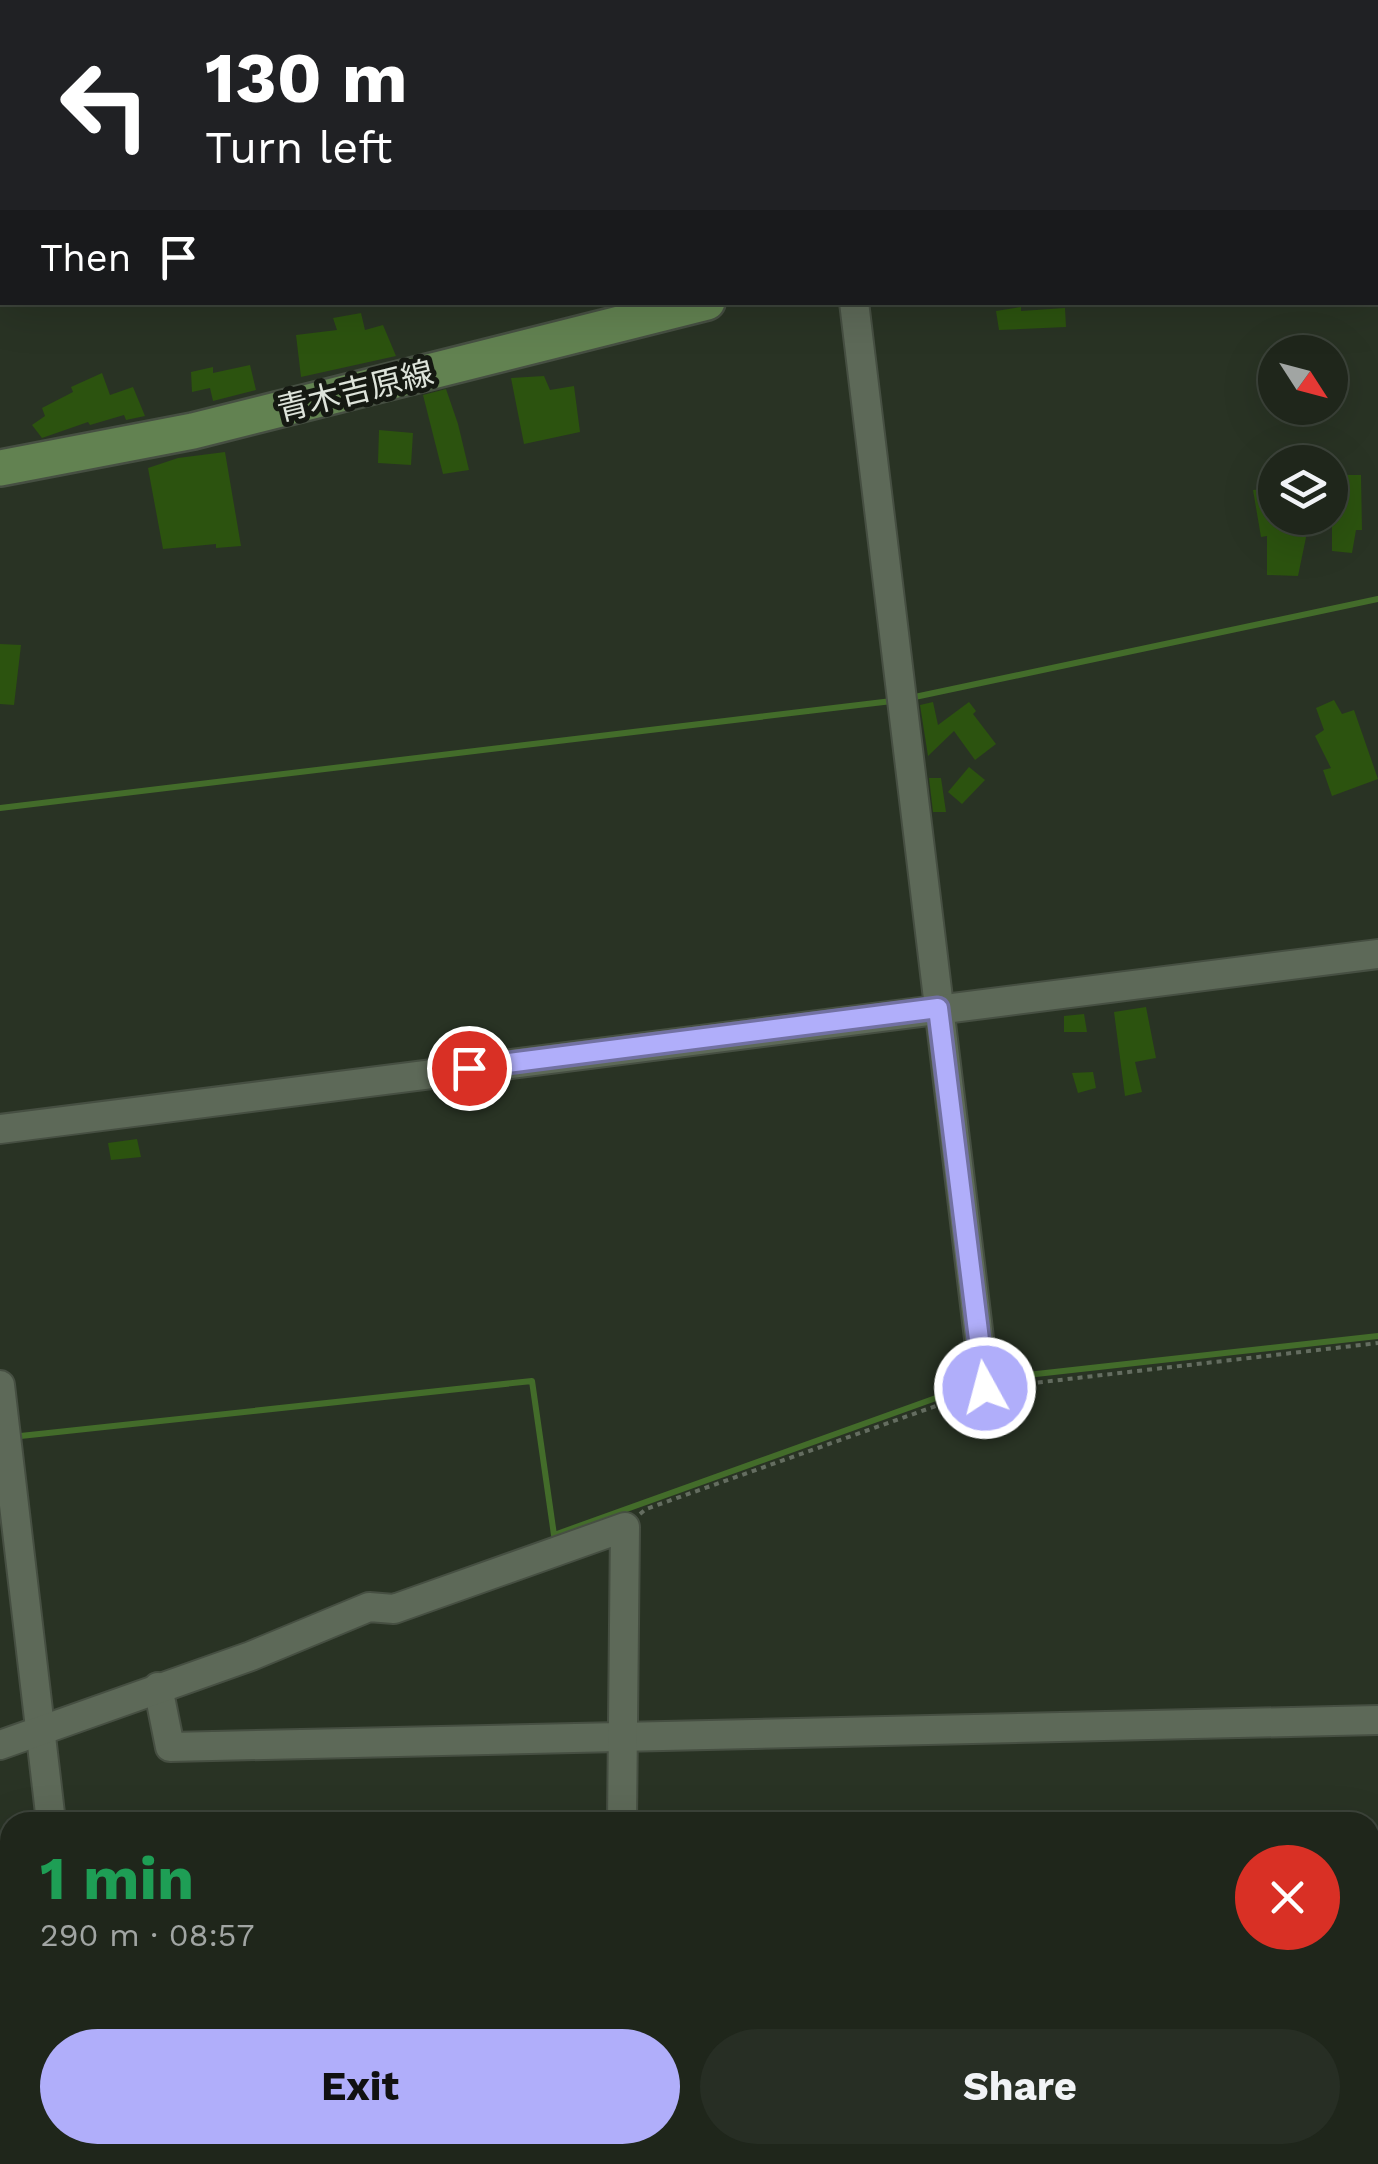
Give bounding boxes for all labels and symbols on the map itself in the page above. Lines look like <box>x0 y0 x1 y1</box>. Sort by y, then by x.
north arrow <box>1258 335 1348 425</box>
street label: 青木吉原線 <box>273 353 437 429</box>
pin <box>427 1026 512 1111</box>
position arrow <box>933 1336 1037 1440</box>

